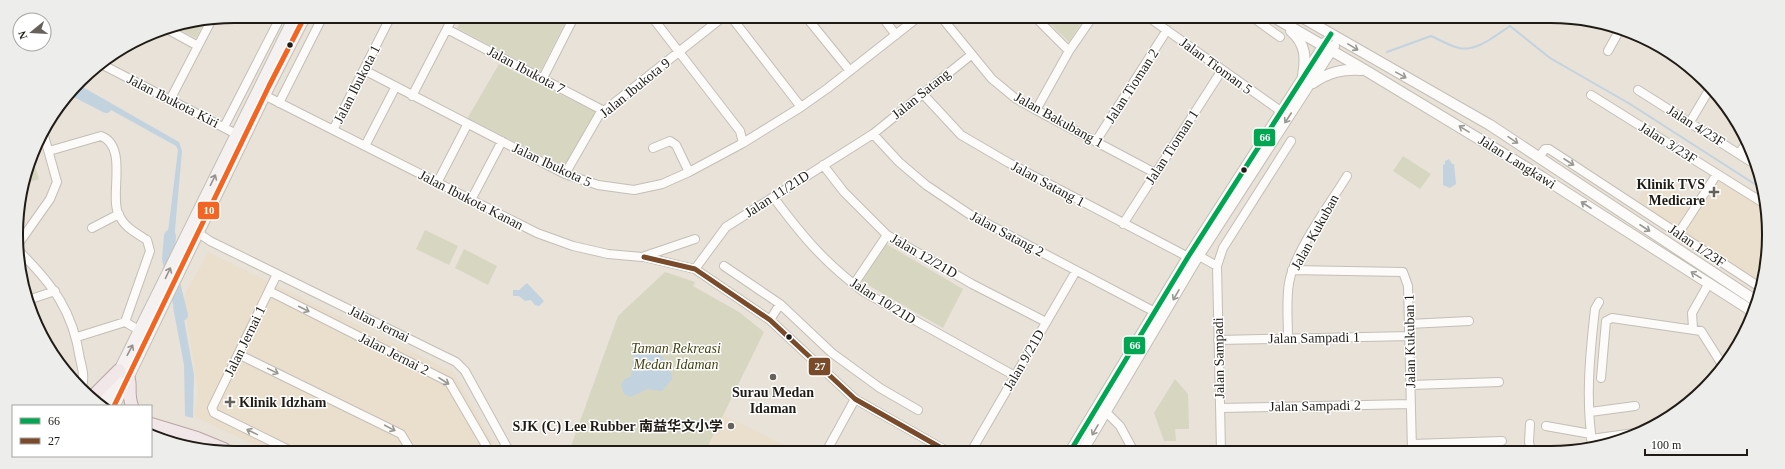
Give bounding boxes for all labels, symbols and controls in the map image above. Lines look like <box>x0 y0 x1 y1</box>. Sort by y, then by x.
north arrow <box>12 12 52 52</box>
text: N <box>16 29 29 41</box>
street label: Jalan Tioman 5 <box>1177 35 1255 97</box>
unlabelled marker <box>285 40 295 50</box>
street label: Jalan Ibukota 1 <box>331 42 383 126</box>
street label: Jalan Ibukota 7 <box>485 43 567 97</box>
one-way arrow <box>1347 44 1359 52</box>
street label: Jalan Tioman 2 <box>1102 46 1162 126</box>
street label: Jalan Ibukota 9 <box>597 55 673 121</box>
street label: Jalan Satang <box>889 66 953 122</box>
street label: Jalan Ibukota Kiri <box>125 71 222 131</box>
one-way arrow <box>1395 72 1407 80</box>
street label: Jalan Bakubang 1 <box>1012 89 1106 151</box>
street label: Jalan 4/23F <box>1664 102 1728 150</box>
street label: Jalan Tioman 1 <box>1142 107 1202 187</box>
one-way arrow <box>1284 112 1293 123</box>
street label: Jalan 3/23F <box>1636 119 1700 167</box>
one-way arrow <box>1458 125 1470 133</box>
line badge: 66 <box>1253 128 1276 147</box>
text: 66 <box>1260 131 1271 143</box>
street label: Jalan Langkawi <box>1476 132 1558 192</box>
one-way arrow <box>1508 136 1519 145</box>
street label: Jalan Ibukota 5 <box>510 140 594 190</box>
street label: Jalan Satang 1 <box>1009 158 1087 210</box>
one-way arrow <box>1563 159 1575 167</box>
unlabelled marker <box>1239 165 1249 175</box>
street label: Jalan Ibukota Kanan <box>416 167 526 233</box>
street label: Jalan 11/21D <box>742 168 812 220</box>
one-way arrow <box>210 175 218 187</box>
place label: Klinik TVS Medicare <box>1636 177 1705 208</box>
marker: Klinik TVS Medicare <box>1708 186 1720 198</box>
street label: Jalan Kukuban <box>1288 192 1342 272</box>
line badge: 10 <box>197 201 220 220</box>
one-way arrow <box>1581 201 1592 209</box>
text: 10 <box>204 204 215 216</box>
street label: Jalan Satang 2 <box>968 208 1046 260</box>
street label: Jalan 1/23F <box>1666 222 1728 270</box>
one-way arrow <box>1639 224 1650 232</box>
street label: Jalan 12/21D <box>888 231 960 281</box>
one-way arrow <box>165 267 172 279</box>
one-way arrow <box>1691 271 1702 279</box>
street label: Jalan 10/21D <box>848 275 918 327</box>
one-way arrow <box>1171 288 1179 300</box>
street label: Jalan Kukuban 1 <box>1402 294 1418 388</box>
street label: Jalan Jernai 1 <box>222 303 268 379</box>
street label: Jalan Jernai <box>346 303 412 345</box>
one-way arrow <box>298 305 310 313</box>
street label: Jalan Sampadi <box>1211 317 1227 399</box>
street label: Jalan 9/21D <box>1001 327 1047 393</box>
street label: Jalan Jernai 2 <box>357 330 431 378</box>
street label: Jalan Sampadi 1 <box>1268 330 1360 346</box>
unlabelled marker <box>784 332 794 342</box>
line badge: 66 <box>1123 336 1146 355</box>
text: 66 <box>1130 339 1141 351</box>
park label: Taman Rekreasi Medan Idaman <box>631 341 721 372</box>
one-way arrow <box>126 344 134 356</box>
line badge: 27 <box>808 357 831 376</box>
text: 27 <box>815 360 826 372</box>
one-way arrow <box>267 368 279 375</box>
marker: Surau Medan Idaman <box>768 372 778 382</box>
one-way arrow <box>438 377 450 385</box>
place label: Surau Medan Idaman <box>732 385 814 416</box>
place label: Klinik Idzham <box>239 395 327 410</box>
marker: Klinik Idzham <box>224 396 236 408</box>
street label: Jalan Sampadi 2 <box>1269 398 1361 414</box>
legend <box>12 405 152 457</box>
text: 66 <box>48 414 60 428</box>
place label: SJK (C) Lee Rubber 南益华文小学 <box>512 418 723 435</box>
marker: SJK (C) Lee Rubber 南益华文小学 <box>726 421 736 431</box>
one-way arrow <box>1090 424 1098 436</box>
one-way arrow <box>384 425 396 432</box>
one-way arrow <box>247 428 259 435</box>
scale bar <box>1645 431 1747 457</box>
text: 27 <box>48 434 60 448</box>
text: 100 m <box>1651 438 1682 452</box>

